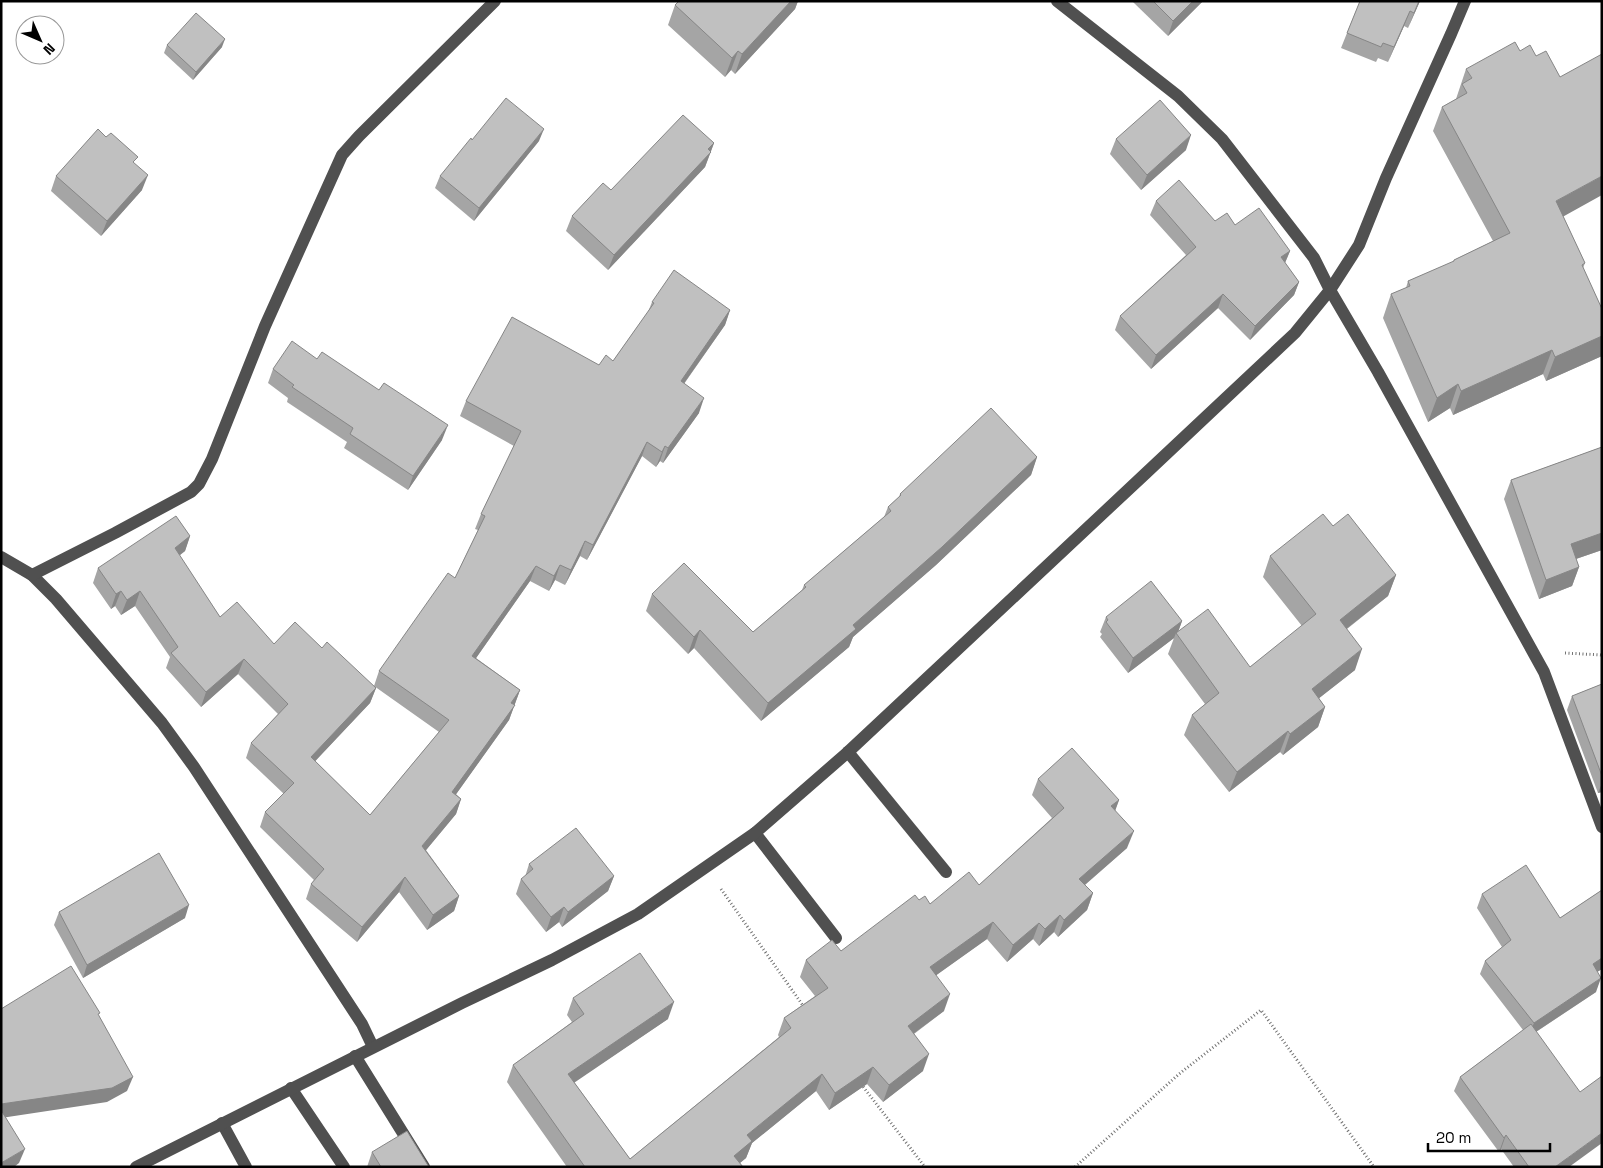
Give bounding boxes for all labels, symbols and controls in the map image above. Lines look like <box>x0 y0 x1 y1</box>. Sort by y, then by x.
north arrow <box>15 15 65 65</box>
text: N <box>40 40 59 59</box>
scale bar <box>1428 1120 1550 1152</box>
text: 20 m <box>1436 1128 1471 1147</box>

